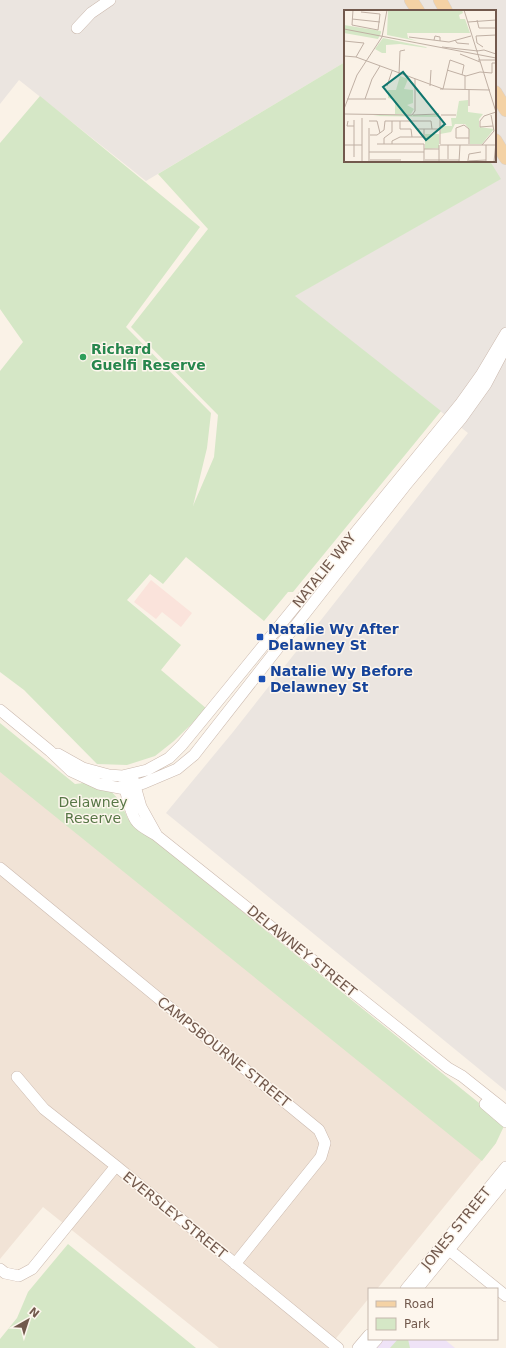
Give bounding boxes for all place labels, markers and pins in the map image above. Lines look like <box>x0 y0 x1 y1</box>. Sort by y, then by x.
place label: Richard Guelfi Reserve <box>91 341 206 373</box>
marker: Richard Guelfi Reserve <box>78 352 88 362</box>
place label: Natalie Wy After Delawney St <box>268 621 399 653</box>
marker: Natalie Wy After Delawney St <box>255 632 265 642</box>
place label: Natalie Wy Before Delawney St <box>270 663 413 695</box>
marker: Natalie Wy Before Delawney St <box>257 674 267 684</box>

